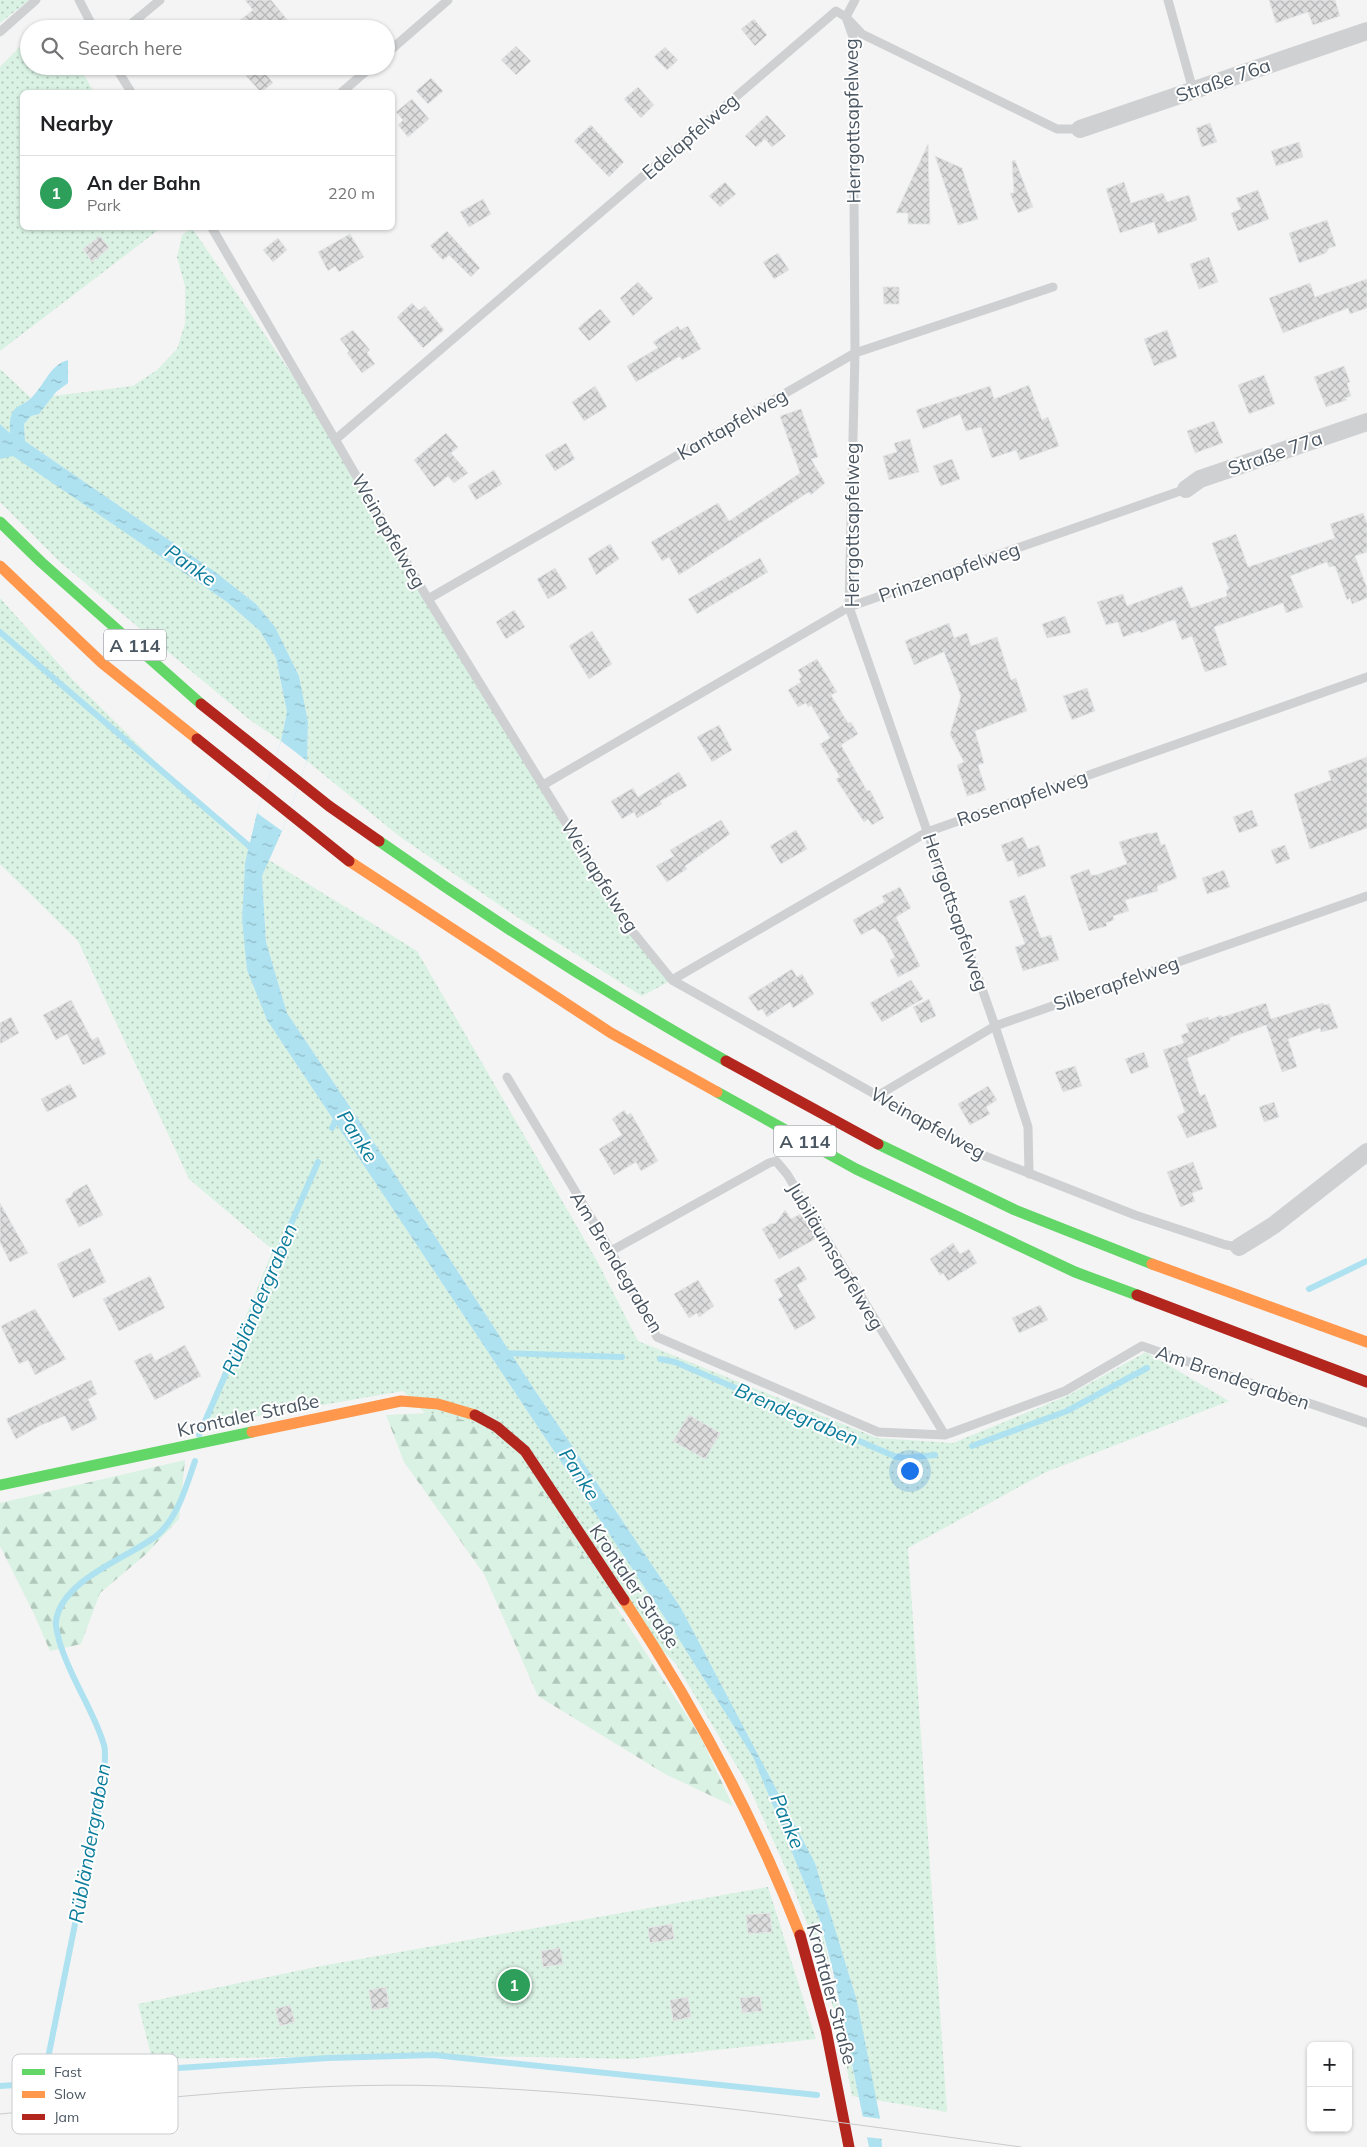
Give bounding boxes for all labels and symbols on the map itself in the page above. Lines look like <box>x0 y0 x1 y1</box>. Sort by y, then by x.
street label: Herrgottsapfelweg <box>839 38 865 204</box>
street label: Straße 76a <box>1173 53 1273 107</box>
street label: Edelapfelweg <box>637 88 743 184</box>
street label: Kantapfelweg <box>673 383 791 465</box>
street label: Straße 77a <box>1225 426 1325 480</box>
street label: Herrgottsapfelweg <box>840 442 864 608</box>
street label: Weinapfelweg <box>347 470 431 592</box>
street label: Prinzenapfelweg <box>875 537 1023 607</box>
water label: Panke <box>160 538 222 592</box>
road number: A 114 <box>104 630 166 660</box>
street label: Rosenapfelweg <box>954 764 1090 832</box>
street label: Weinapfelweg <box>556 815 644 937</box>
street label: Herrgottsapfelweg <box>918 830 994 994</box>
street label: Silberapfelweg <box>1050 950 1182 1016</box>
street label: Weinapfelweg <box>866 1082 990 1164</box>
water label: Panke <box>332 1105 384 1167</box>
road number: A 114 <box>774 1126 836 1156</box>
street label: Jubiläumsapfelweg <box>782 1178 890 1334</box>
street label: Am Brendegraben <box>565 1187 669 1337</box>
water label: Rübländergraben <box>216 1220 302 1378</box>
street label: Am Brendegraben <box>1153 1339 1313 1415</box>
water label: Brendegraben <box>731 1377 863 1451</box>
street label: Krontaler Straße <box>175 1388 321 1442</box>
water label: Panke <box>554 1443 606 1505</box>
your location <box>897 1458 923 1484</box>
street label: Krontaler Straße <box>585 1519 685 1653</box>
water label: Rübländergraben <box>63 1761 115 1925</box>
water label: Panke <box>765 1790 811 1852</box>
street label: Krontaler Straße <box>802 1921 862 2067</box>
pin: 1 <box>498 1966 530 2004</box>
legend <box>12 2054 178 2134</box>
text: Fast <box>54 2063 82 2081</box>
text: Slow <box>54 2085 86 2103</box>
text: Jam <box>54 2108 79 2126</box>

